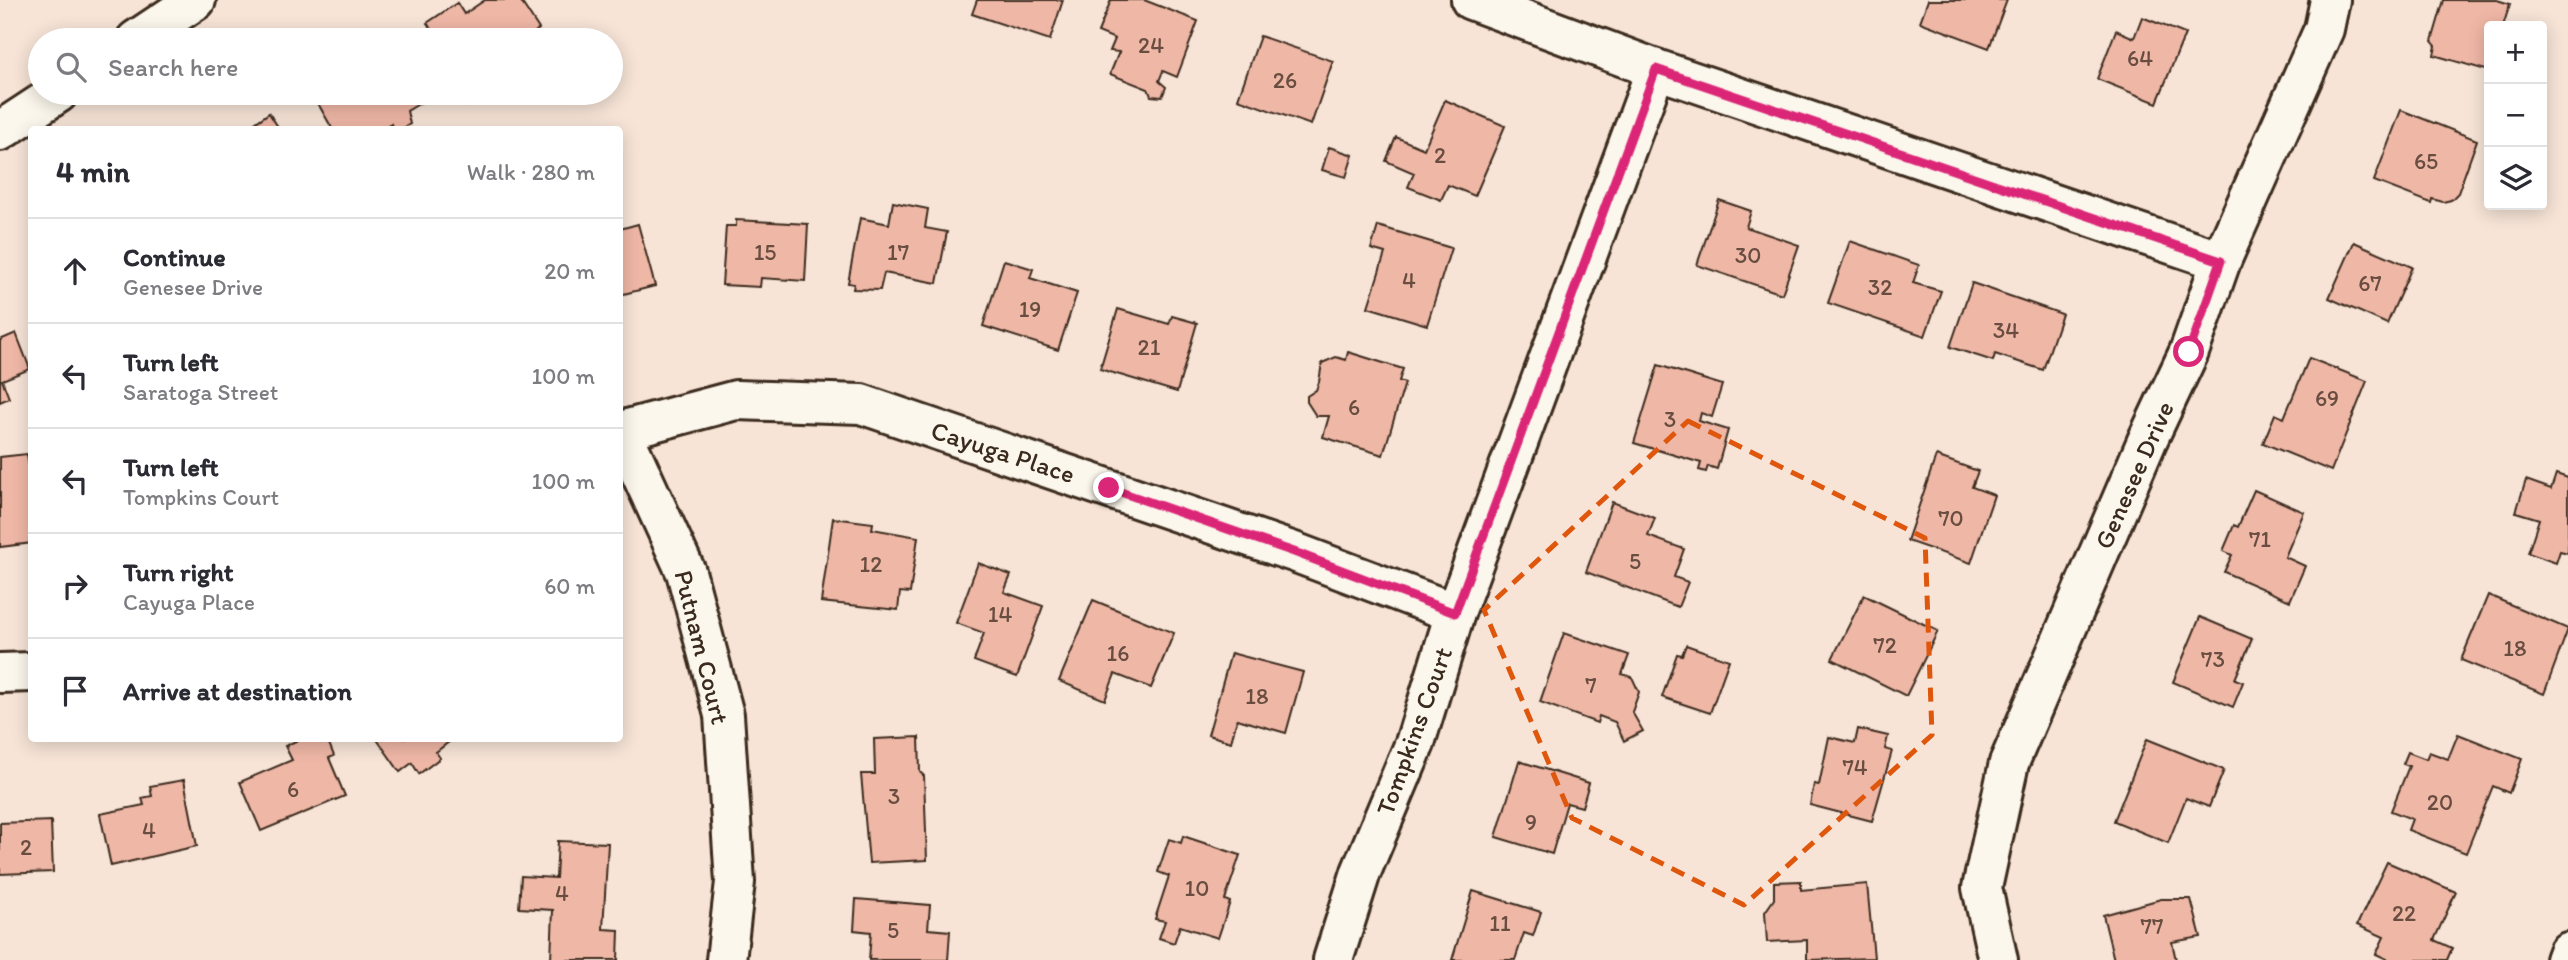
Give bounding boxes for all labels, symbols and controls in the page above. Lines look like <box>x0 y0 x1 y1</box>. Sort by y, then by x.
map controls <box>2484 21 2547 210</box>
button: + <box>2484 21 2547 84</box>
search box <box>28 28 623 105</box>
house number: 24 <box>1138 31 1164 59</box>
house number: 64 <box>2127 44 2153 72</box>
icon: search <box>52 48 90 86</box>
text: Search here <box>108 51 238 83</box>
house number: 26 <box>1273 66 1297 94</box>
button: − <box>2484 84 2547 147</box>
house number: 2 <box>1434 141 1446 169</box>
house number: 65 <box>2414 147 2438 175</box>
button: layers <box>2484 147 2547 210</box>
text: 4 min <box>56 153 130 190</box>
text: Walk · 280 m <box>467 158 595 186</box>
house number: 15 <box>754 238 776 266</box>
house number: 17 <box>887 238 909 266</box>
text: Continue <box>123 241 226 273</box>
house number: 30 <box>1735 241 1761 269</box>
icon: ahead <box>56 252 94 290</box>
text: 20 m <box>544 257 595 285</box>
house number: 4 <box>1402 266 1416 294</box>
house number: 67 <box>2358 269 2382 297</box>
text: Genesee Drive <box>123 273 263 301</box>
house number: 32 <box>1868 273 1892 301</box>
house number: 19 <box>1019 295 1041 323</box>
house number: 34 <box>1993 316 2019 344</box>
house number: 21 <box>1138 333 1161 361</box>
route start <box>2173 336 2204 367</box>
text: Turn left <box>123 346 219 378</box>
icon: left <box>56 357 94 395</box>
text: 100 m <box>531 362 595 390</box>
text: Saratoga Street <box>123 378 279 406</box>
house number: 69 <box>2315 384 2339 412</box>
house number: 6 <box>1348 393 1360 421</box>
street label: Genesee Drive <box>2087 396 2181 554</box>
house number: 3 <box>1664 405 1676 433</box>
street label: Cayuga Place <box>927 414 1079 490</box>
text: Turn left <box>123 451 219 483</box>
icon: left <box>56 462 94 500</box>
text: 100 m <box>531 467 595 495</box>
route end <box>1093 472 1124 503</box>
text: Tompkins Court <box>123 483 279 511</box>
house number: 70 <box>1938 504 1964 532</box>
house number: 71 <box>2249 525 2271 553</box>
house number: 5 <box>1629 547 1641 575</box>
house number: 12 <box>860 550 882 578</box>
text: Turn right <box>123 556 234 588</box>
icon: right <box>56 567 94 605</box>
street label: Putnam Court <box>667 567 737 728</box>
text: 60 m <box>544 572 595 600</box>
text: Cayuga Place <box>123 588 255 616</box>
house number: 14 <box>988 600 1012 628</box>
house number: 72 <box>1873 631 1897 659</box>
house number: 18 <box>2503 634 2527 662</box>
house number: 16 <box>1107 639 1129 667</box>
street label: Tompkins Court <box>1369 642 1459 819</box>
house number: 73 <box>2201 645 2225 673</box>
house number: 7 <box>1585 671 1597 699</box>
icon: arrive <box>56 672 94 710</box>
text: Arrive at destination <box>123 675 352 707</box>
house number: 18 <box>1245 682 1269 710</box>
house number: 74 <box>1842 753 1868 781</box>
house number: 6 <box>287 775 299 803</box>
house number: 3 <box>888 782 900 810</box>
house number: 20 <box>2427 788 2453 816</box>
house number: 9 <box>1525 808 1537 836</box>
house number: 4 <box>142 816 156 844</box>
house number: 2 <box>20 833 32 861</box>
house number: 10 <box>1185 874 1209 902</box>
house number: 4 <box>555 879 569 907</box>
house number: 22 <box>2392 899 2416 927</box>
house number: 11 <box>1489 909 1511 937</box>
house number: 77 <box>2141 912 2163 940</box>
house number: 5 <box>887 916 899 944</box>

